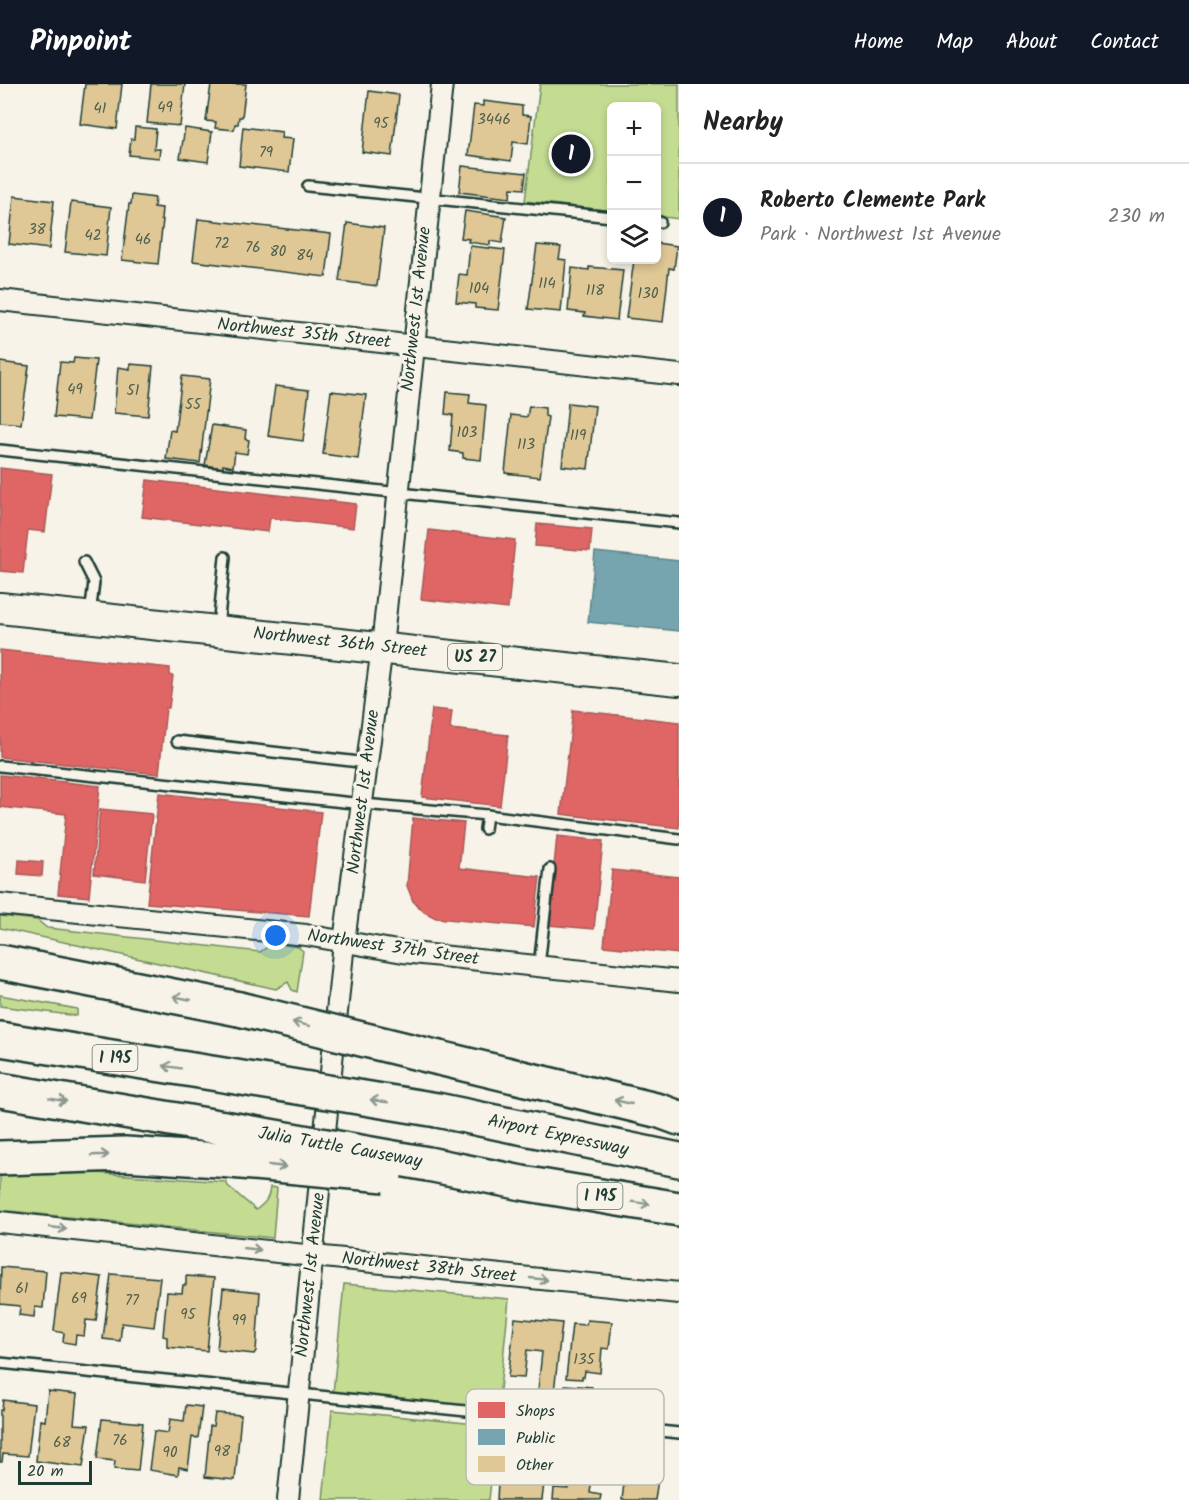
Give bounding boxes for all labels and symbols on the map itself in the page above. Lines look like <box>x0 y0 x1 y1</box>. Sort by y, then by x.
house number: 49 <box>157 96 173 120</box>
house number: 41 <box>94 97 107 121</box>
house number: 3446 <box>477 108 511 132</box>
house number: 95 <box>373 112 390 136</box>
pin: 1 <box>552 132 590 176</box>
house number: 79 <box>259 141 274 165</box>
house number: 38 <box>28 218 47 242</box>
house number: 42 <box>85 224 101 248</box>
street label: Northwest 1st Avenue <box>394 225 440 393</box>
house number: 46 <box>135 228 151 252</box>
house number: 72 <box>214 232 230 256</box>
house number: 76 <box>245 236 261 260</box>
house number: 80 <box>270 240 287 264</box>
house number: 84 <box>296 244 314 268</box>
house number: 114 <box>538 272 556 296</box>
house number: 104 <box>469 277 489 301</box>
house number: 118 <box>586 279 605 303</box>
house number: 130 <box>638 282 659 306</box>
street label: Northwest 35th Street <box>216 310 393 358</box>
house number: 49 <box>67 378 83 402</box>
house number: 51 <box>127 379 140 403</box>
house number: 55 <box>185 393 202 417</box>
house number: 103 <box>457 421 478 445</box>
house number: 119 <box>570 424 587 448</box>
house number: 113 <box>517 433 535 457</box>
street label: Northwest 36th Street <box>252 619 429 667</box>
road number: US 27 <box>448 644 502 670</box>
street label: Northwest 1st Avenue <box>340 708 388 876</box>
your location <box>261 921 290 950</box>
street label: Northwest 37th Street <box>305 922 482 975</box>
one-way arrow <box>173 992 192 1003</box>
one-way arrow <box>292 1018 311 1030</box>
road number: I 195 <box>92 1045 138 1071</box>
one-way arrow <box>163 1061 183 1072</box>
one-way arrow <box>47 1095 67 1106</box>
one-way arrow <box>370 1095 389 1106</box>
one-way arrow <box>614 1096 633 1107</box>
street label: Airport Expressway <box>485 1107 632 1165</box>
street label: Julia Tuttle Causeway <box>256 1119 425 1177</box>
one-way arrow <box>90 1149 110 1161</box>
one-way arrow <box>267 1161 287 1172</box>
road number: I 195 <box>578 1183 622 1209</box>
street label: Northwest 1st Avenue <box>288 1191 334 1359</box>
one-way arrow <box>631 1197 651 1208</box>
one-way arrow <box>48 1223 68 1234</box>
one-way arrow <box>242 1244 261 1255</box>
street label: Northwest 38th Street <box>340 1244 519 1292</box>
one-way arrow <box>529 1274 549 1285</box>
house number: 61 <box>15 1277 29 1301</box>
house number: 69 <box>71 1287 88 1311</box>
house number: 77 <box>125 1289 140 1313</box>
house number: 95 <box>180 1303 197 1327</box>
house number: 99 <box>232 1309 247 1333</box>
house number: 135 <box>573 1348 596 1372</box>
legend <box>466 1389 664 1485</box>
text: Shops <box>516 1399 555 1424</box>
text: Public <box>516 1426 556 1451</box>
house number: 76 <box>112 1429 128 1453</box>
house number: 68 <box>53 1431 72 1455</box>
house number: 98 <box>214 1440 231 1464</box>
house number: 90 <box>163 1441 178 1465</box>
text: Other <box>516 1453 555 1478</box>
scale bar <box>18 1458 92 1486</box>

